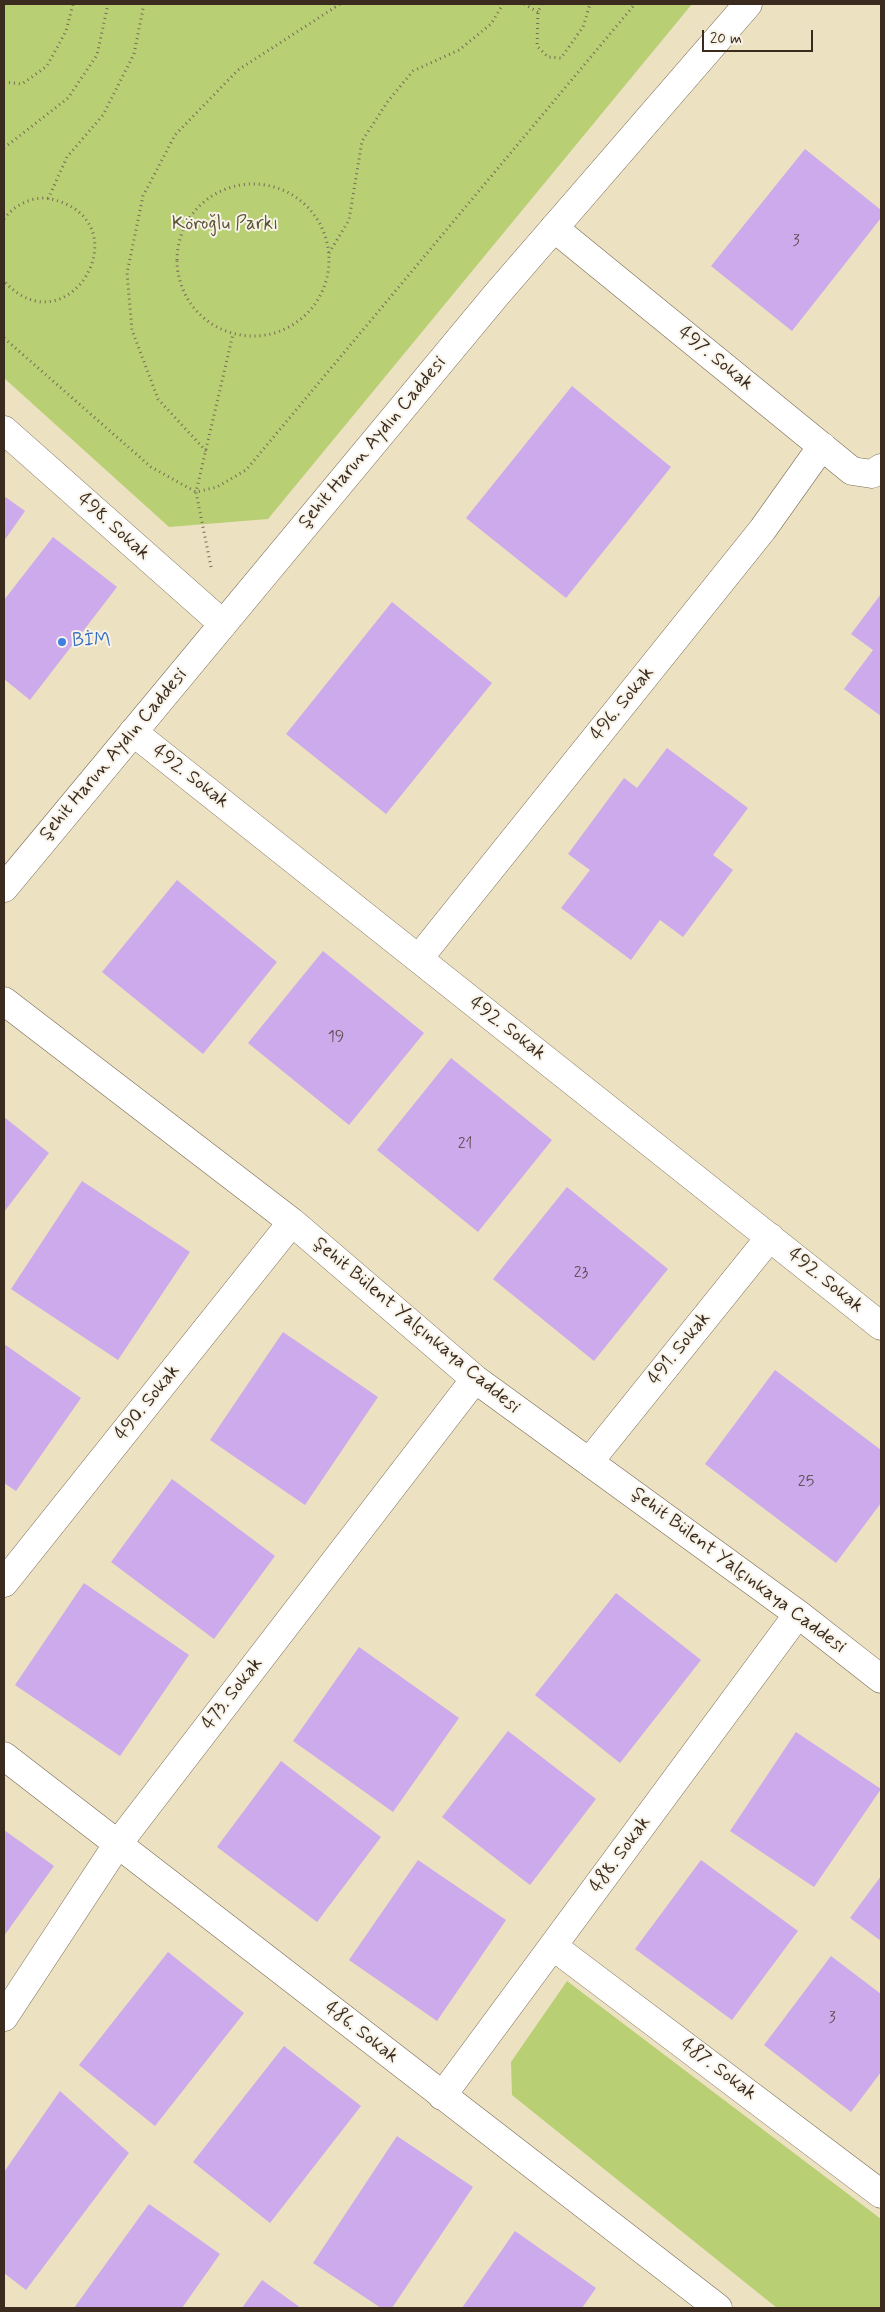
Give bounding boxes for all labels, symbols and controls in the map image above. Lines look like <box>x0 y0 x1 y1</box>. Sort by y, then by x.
scale bar <box>705 20 816 52</box>
text: 20 m <box>710 29 742 49</box>
park label: Köroğlu Parkı <box>172 214 278 236</box>
house number: 3 <box>792 232 800 252</box>
street label: 497. Sokak <box>673 322 757 396</box>
street label: Şehit Harun Aydın Caddesi <box>294 352 452 534</box>
street label: 498. Sokak <box>72 488 154 566</box>
place label: BİM <box>72 631 111 653</box>
marker: BİM <box>56 636 68 648</box>
street label: 496. Sokak <box>586 662 660 746</box>
street label: Şehit Harun Aydın Caddesi <box>35 664 193 846</box>
street label: 492. Sokak <box>147 740 233 814</box>
street label: 492. Sokak <box>464 992 550 1066</box>
house number: 19 <box>328 1028 344 1048</box>
house number: 21 <box>458 1135 472 1155</box>
street label: Şehit Bülent Yalçınkaya Caddesi <box>308 1233 524 1419</box>
street label: 492. Sokak <box>783 1244 867 1318</box>
house number: 23 <box>574 1264 588 1284</box>
street label: 491. Sokak <box>644 1308 716 1390</box>
street label: 490. Sokak <box>111 1360 185 1446</box>
house number: 25 <box>798 1473 814 1493</box>
street label: Şehit Bülent Yalçınkaya Caddesi <box>626 1483 850 1659</box>
street label: 473. Sokak <box>198 1653 268 1735</box>
street label: 488. Sokak <box>586 1812 656 1898</box>
street label: 486. Sokak <box>319 1997 403 2069</box>
house number: 3 <box>828 2009 836 2029</box>
street label: 487. Sokak <box>676 2034 760 2106</box>

